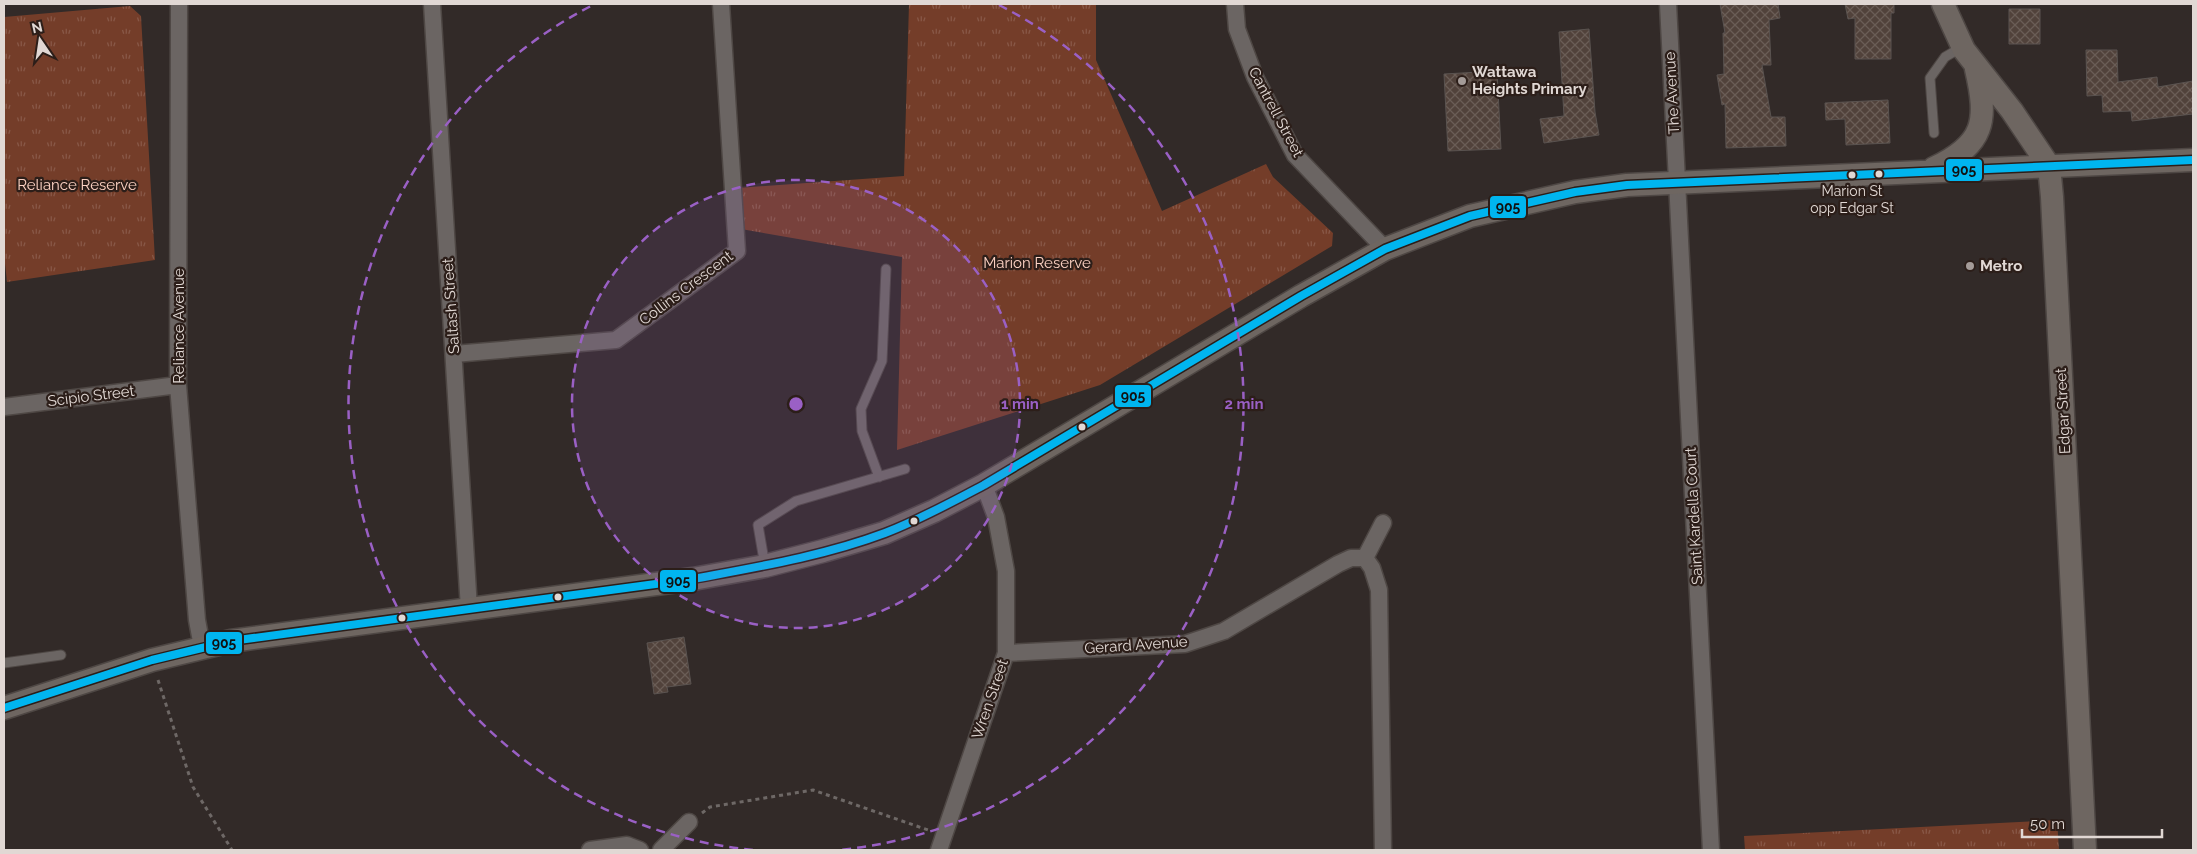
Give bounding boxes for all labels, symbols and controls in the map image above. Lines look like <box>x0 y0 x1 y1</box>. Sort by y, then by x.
north arrow <box>15 15 65 65</box>
text: N <box>30 18 44 36</box>
street label: The Avenue <box>1661 51 1683 135</box>
place label: Wattawa Heights Primary <box>1472 63 1588 98</box>
street label: Cantrell Street <box>1245 64 1307 160</box>
marker: Wattawa Heights Primary <box>1456 75 1468 87</box>
line badge: 905 <box>1945 158 1983 182</box>
text: 905 <box>1952 162 1977 178</box>
unlabelled marker <box>1874 169 1884 179</box>
marker: Marion St opp Edgar St <box>1847 170 1857 180</box>
park label: Reliance Reserve <box>17 176 137 194</box>
place label: Marion St opp Edgar St <box>1810 183 1894 216</box>
line badge: 905 <box>1489 195 1527 219</box>
text: 905 <box>1496 199 1521 215</box>
street label: Collins Crescent <box>636 247 736 329</box>
park label: Marion Reserve <box>983 254 1091 272</box>
place label: Metro <box>1980 257 2022 275</box>
street label: Saltash Street <box>439 258 463 354</box>
marker: Metro <box>1964 260 1976 272</box>
street label: Reliance Avenue <box>170 268 188 384</box>
street label: Edgar Street <box>2052 368 2074 454</box>
street label: Scipio Street <box>46 382 136 410</box>
line badge: 905 <box>1114 384 1152 408</box>
text: 905 <box>1121 388 1146 404</box>
centre of rings <box>787 395 805 413</box>
text: 1 min <box>1001 395 1039 413</box>
text: 2 min <box>1225 395 1263 413</box>
unlabelled marker <box>1077 422 1087 432</box>
street label: Saint Kardella Court <box>1681 447 1707 585</box>
unlabelled marker <box>909 516 919 526</box>
line badge: 905 <box>659 569 697 593</box>
text: 905 <box>666 573 691 589</box>
unlabelled marker <box>553 592 563 602</box>
unlabelled marker <box>397 613 407 623</box>
line badge: 905 <box>205 631 243 655</box>
street label: Gerard Avenue <box>1084 632 1188 658</box>
text: 905 <box>212 635 237 651</box>
street label: Wren Street <box>968 657 1012 741</box>
scale bar <box>2022 806 2162 838</box>
text: 50 m <box>2030 815 2065 833</box>

